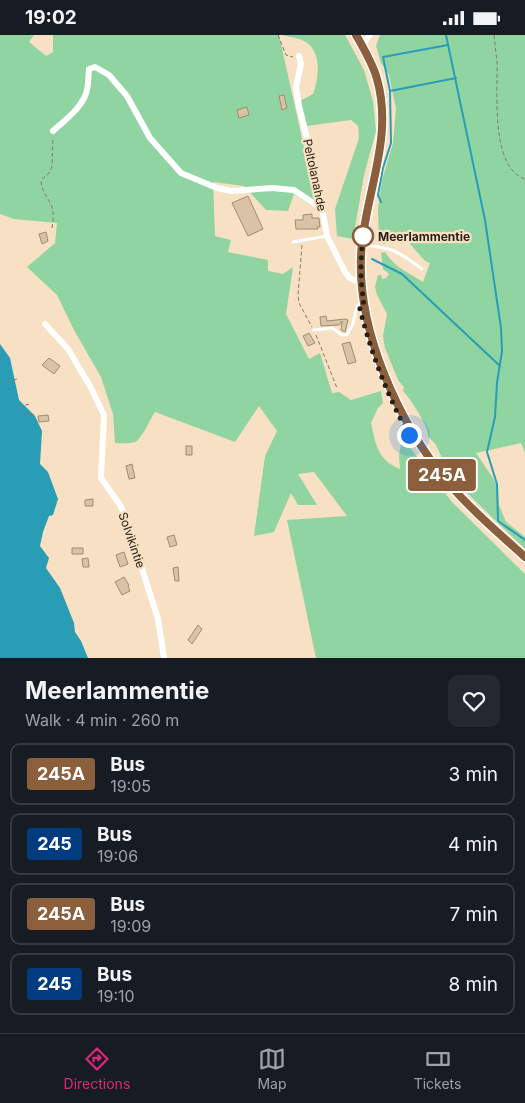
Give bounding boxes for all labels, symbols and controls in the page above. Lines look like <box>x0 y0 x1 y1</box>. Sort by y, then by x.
text: 19:02 <box>25 6 77 29</box>
street label: Peltolanahde <box>300 137 330 213</box>
marker: Meerlammentie <box>352 225 374 247</box>
place label: Meerlammentie <box>378 229 470 244</box>
your location <box>397 423 422 448</box>
line badge: 245A <box>407 459 477 491</box>
text: 245A <box>418 464 466 485</box>
street label: Solvikintie <box>115 510 149 570</box>
button: heart <box>448 675 500 727</box>
text: Meerlammentie <box>25 676 209 705</box>
text: Walk · 4 min · 260 m <box>25 710 179 730</box>
text: Bus <box>110 753 145 776</box>
text: 245A <box>37 763 85 784</box>
text: 3 min <box>448 763 498 786</box>
text: 19:05 <box>110 776 151 796</box>
text: Bus <box>97 823 132 846</box>
text: 245 <box>37 833 72 854</box>
text: 4 min <box>448 833 498 856</box>
text: 19:06 <box>97 846 138 866</box>
text: Bus <box>110 893 145 916</box>
text: 245A <box>37 903 85 924</box>
text: 7 min <box>449 903 498 926</box>
text: 19:09 <box>110 916 151 936</box>
text: Bus <box>97 963 132 986</box>
text: 245 <box>37 973 72 994</box>
text: 8 min <box>448 973 498 996</box>
text: 19:10 <box>97 986 135 1006</box>
tab: Directions <box>64 1045 130 1092</box>
tab: Map <box>257 1045 287 1092</box>
tab: Tickets <box>414 1045 461 1092</box>

